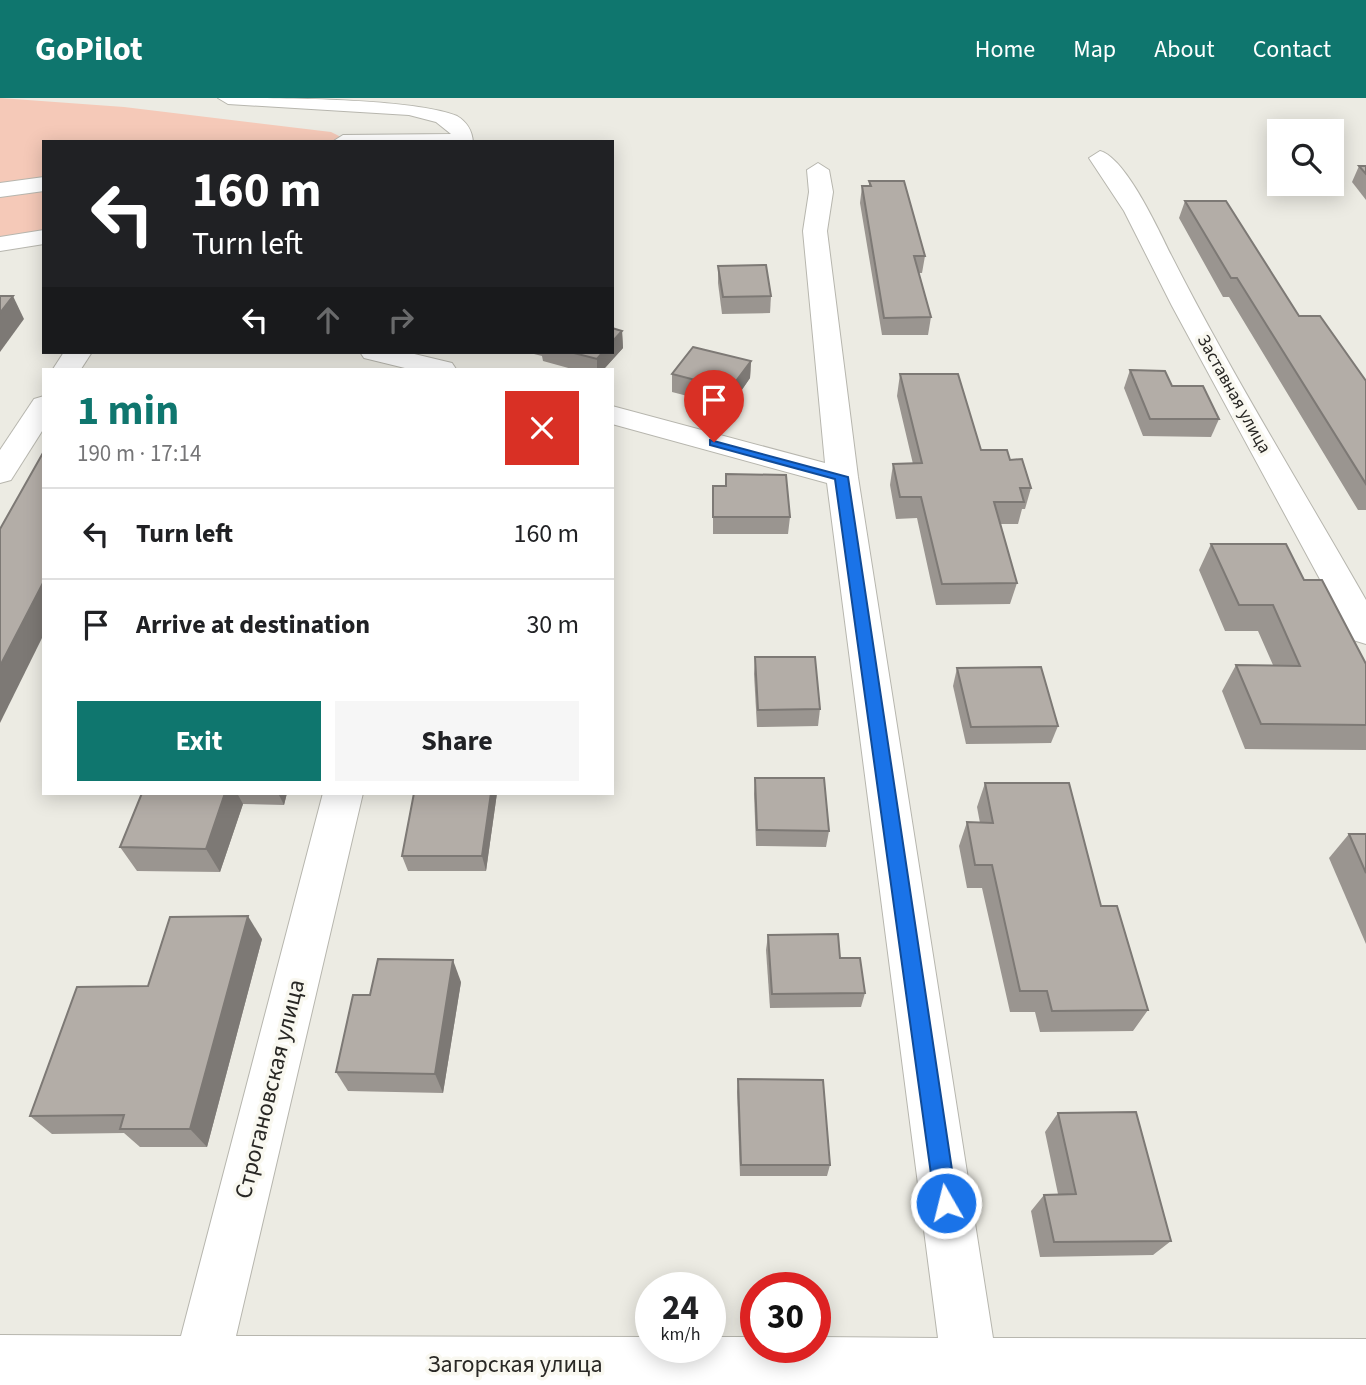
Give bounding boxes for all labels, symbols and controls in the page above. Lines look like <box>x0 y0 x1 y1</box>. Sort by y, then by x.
text: GoPilot <box>35 26 143 73</box>
text: Home <box>975 32 1035 67</box>
text: Map <box>1073 32 1116 67</box>
text: About <box>1154 32 1215 67</box>
text: Contact <box>1253 32 1331 67</box>
map controls <box>1267 119 1344 196</box>
button: search <box>1267 119 1344 196</box>
text: 160 m <box>192 156 321 226</box>
icon: left <box>77 168 168 259</box>
text: Turn left <box>192 221 303 267</box>
icon: left <box>236 301 274 339</box>
icon: ahead <box>309 301 347 339</box>
icon: right <box>382 301 420 339</box>
street label: Заставная улица <box>1191 330 1277 458</box>
pin <box>684 370 744 442</box>
text: 1 min <box>77 381 179 441</box>
icon: arrive <box>695 381 733 419</box>
button: close <box>505 391 579 465</box>
text: 190 m · 17:14 <box>77 437 201 470</box>
icon: left <box>77 515 115 553</box>
text: Turn left <box>136 515 233 552</box>
text: 160 m <box>513 515 579 552</box>
icon: arrive <box>77 606 115 644</box>
text: Arrive at destination <box>136 606 370 643</box>
text: 30 m <box>526 606 579 643</box>
button: Exit <box>77 701 321 781</box>
button: Share <box>335 701 579 781</box>
street label: Строгановская улица <box>226 976 314 1202</box>
position arrow <box>909 1166 983 1240</box>
speed limit sign: 30 <box>740 1272 831 1363</box>
text: 24 <box>662 1283 699 1333</box>
text: km/h <box>661 1322 700 1347</box>
street label: Загорская улица <box>427 1347 603 1382</box>

